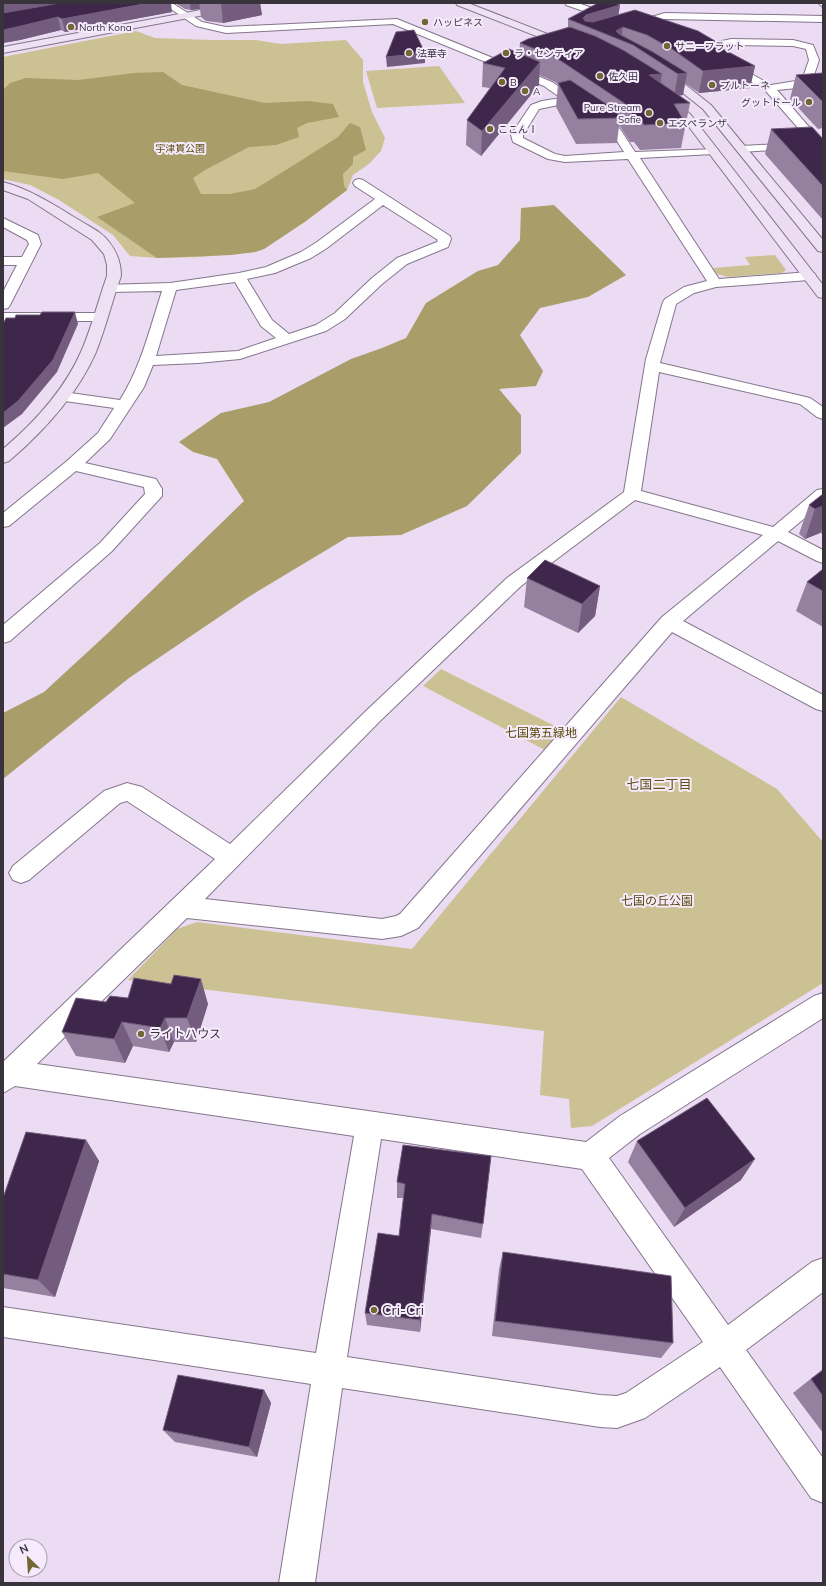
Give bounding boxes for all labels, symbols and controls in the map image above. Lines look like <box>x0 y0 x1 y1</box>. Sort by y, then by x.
place label: ハッピネス <box>433 16 483 29</box>
marker: ハッピネス <box>420 17 430 27</box>
place label: North Kona <box>79 21 132 34</box>
marker: North Kona <box>66 22 76 32</box>
place label: サニーフラット <box>675 40 744 53</box>
marker: サニーフラット <box>662 41 672 51</box>
place label: 法華寺 <box>417 47 447 60</box>
place label: ラ・センティア <box>514 47 583 60</box>
marker: 法華寺 <box>404 48 414 58</box>
marker: ラ・センティア <box>501 48 511 58</box>
place label: 佐久田 <box>608 70 638 83</box>
marker: 佐久田 <box>595 71 605 81</box>
place label: B <box>510 76 517 89</box>
marker: B <box>497 77 507 87</box>
place label: プルトーネ <box>720 79 770 92</box>
marker: プルトーネ <box>707 80 717 90</box>
place label: A <box>533 85 541 98</box>
marker: A <box>520 86 530 96</box>
place label: グットドール <box>741 96 801 109</box>
marker: グットドール <box>804 97 814 107</box>
place label: Pure Stream Sofie <box>584 101 641 126</box>
marker: Pure Stream Sofie <box>644 108 654 118</box>
place label: エスペランザ <box>668 117 727 130</box>
marker: エスペランザ <box>655 118 665 128</box>
place label: ここんⅠ <box>498 123 538 136</box>
marker: ここんⅠ <box>485 124 495 134</box>
park label: 宇津貫公園 <box>155 142 205 155</box>
park label: 七国第五緑地 <box>505 725 577 740</box>
district label: 七国二丁目 <box>626 776 692 792</box>
park label: 七国の丘公園 <box>621 893 693 908</box>
place label: ライトハウス <box>149 1026 221 1041</box>
marker: ライトハウス <box>136 1029 146 1039</box>
place label: Cri-Cri <box>382 1301 424 1319</box>
marker: Cri-Cri <box>369 1305 379 1315</box>
north arrow <box>8 1538 48 1578</box>
text: N <box>17 1541 30 1557</box>

